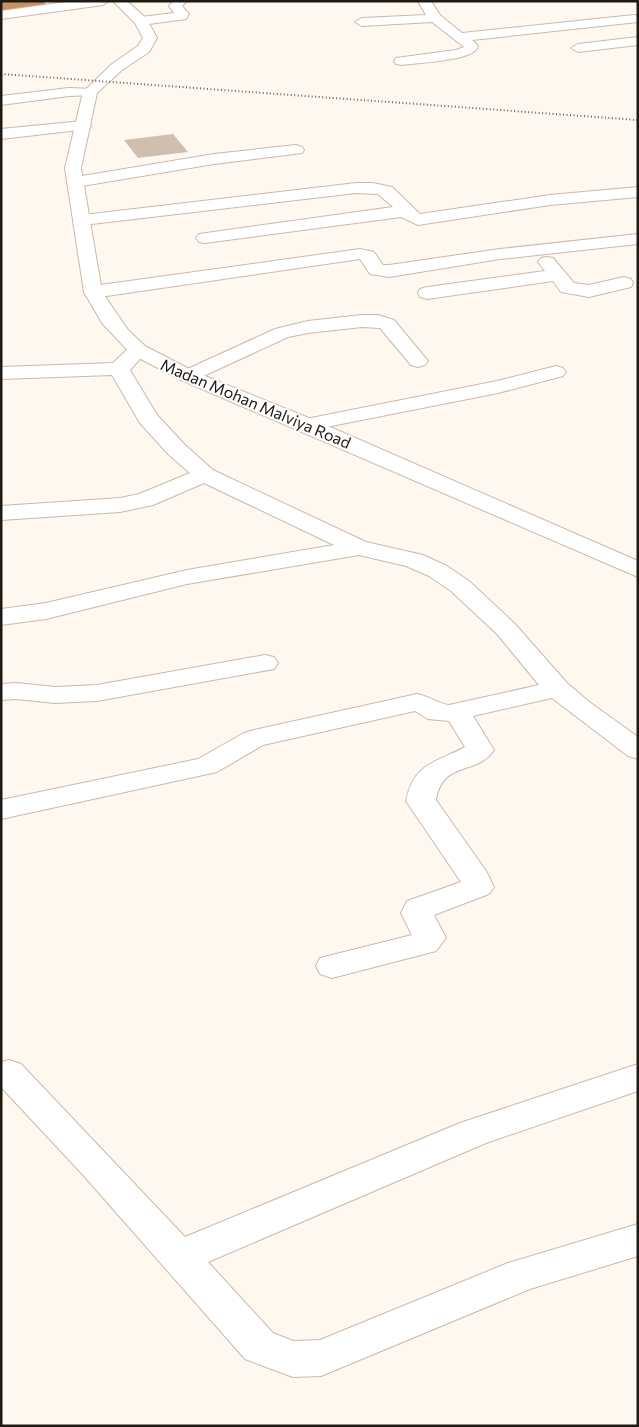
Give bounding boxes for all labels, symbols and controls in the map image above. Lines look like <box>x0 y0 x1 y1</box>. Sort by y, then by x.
street label: Madan Mohan Malviya Road <box>158 354 354 452</box>

